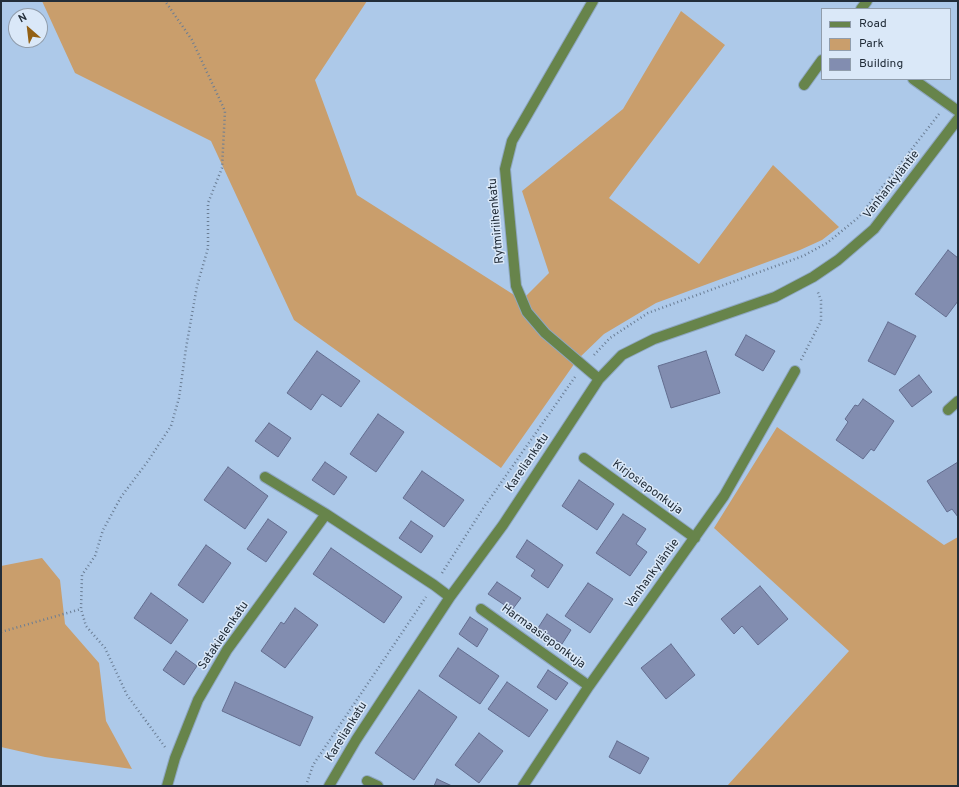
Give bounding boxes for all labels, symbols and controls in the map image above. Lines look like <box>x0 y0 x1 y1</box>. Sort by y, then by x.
north arrow <box>8 8 48 48</box>
legend <box>821 8 951 80</box>
text: N <box>16 10 30 26</box>
text: Road <box>859 16 887 32</box>
text: Park <box>859 36 884 52</box>
text: Building <box>859 56 903 72</box>
street label: Vanhankyläntie <box>861 148 923 222</box>
street label: Rytmiriihenkatu <box>486 178 508 264</box>
street label: Kareliankatu <box>503 431 553 495</box>
street label: Kirjosieponkuja <box>609 458 685 518</box>
street label: Vanhankyläntie <box>623 536 683 612</box>
street label: Satakielenkatu <box>196 599 252 673</box>
street label: Harmaasieponkuja <box>498 602 588 672</box>
street label: Kareliankatu <box>323 700 371 764</box>

